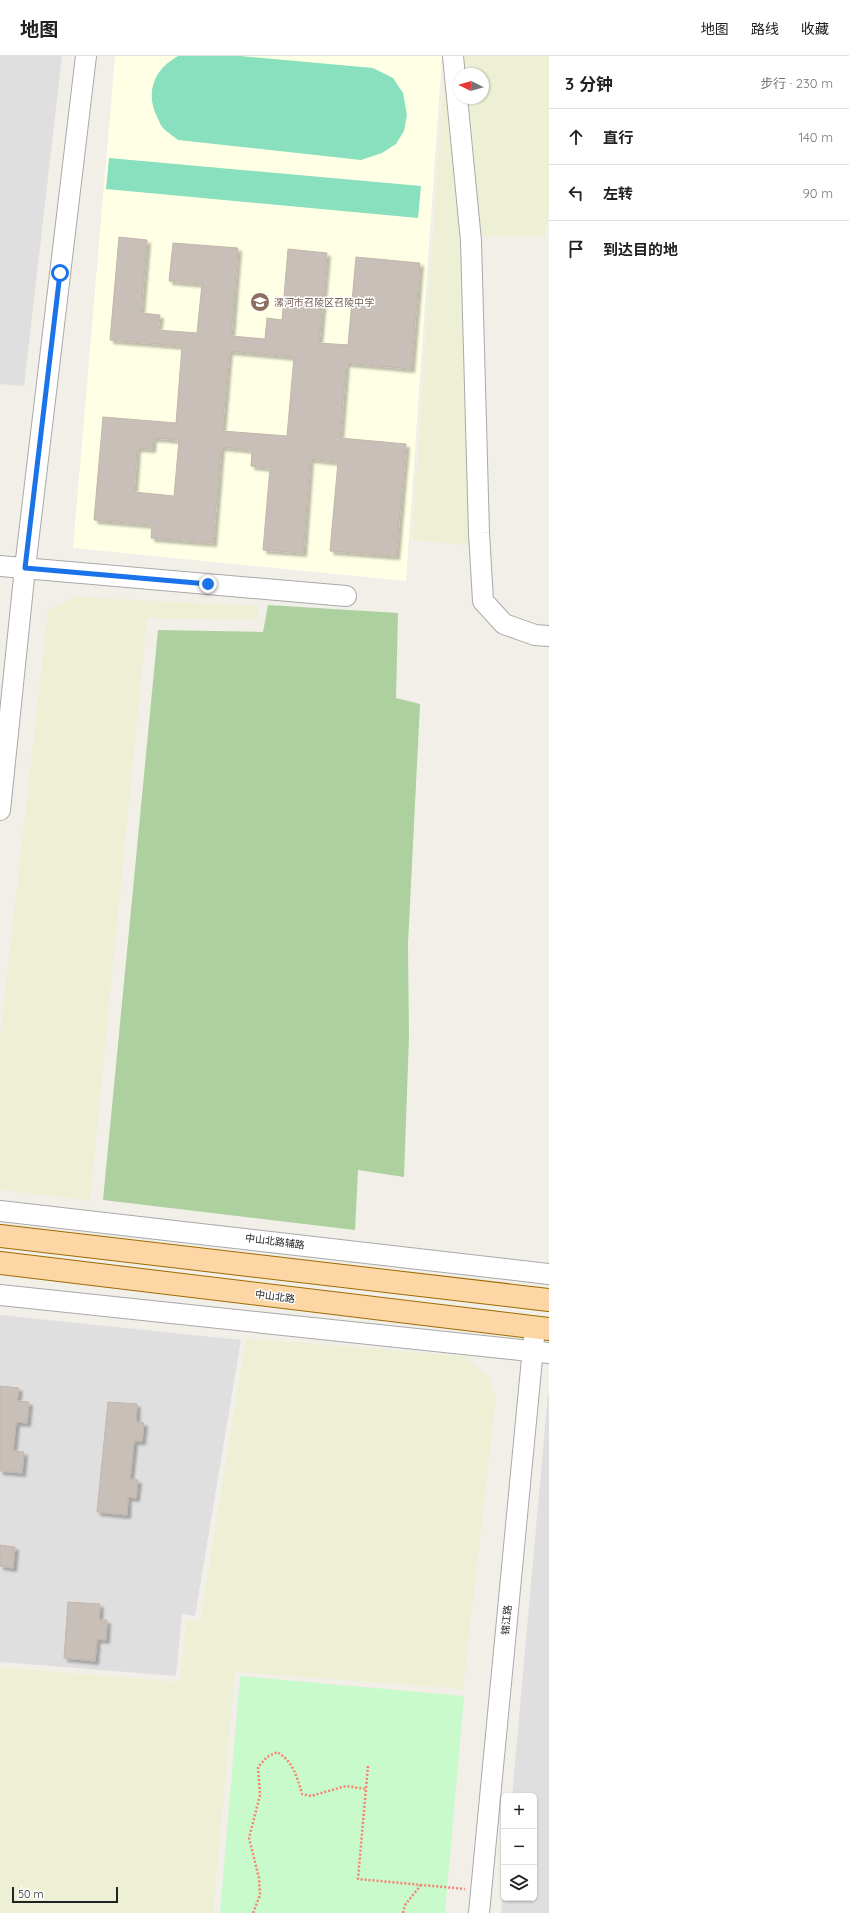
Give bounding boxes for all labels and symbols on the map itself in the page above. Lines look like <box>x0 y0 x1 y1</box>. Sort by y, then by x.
north arrow <box>453 68 489 104</box>
route start <box>51 264 69 282</box>
school or university icon: 漯河市召陵区召陵中学 <box>249 291 271 313</box>
place label: 漯河市召陵区召陵中学 <box>274 296 374 309</box>
route end <box>199 575 217 593</box>
street label: 中山北路辅路 <box>244 1231 306 1252</box>
street label: 中山北路 <box>254 1288 296 1305</box>
street label: 锦江路 <box>499 1605 514 1636</box>
scale bar <box>12 1885 118 1904</box>

